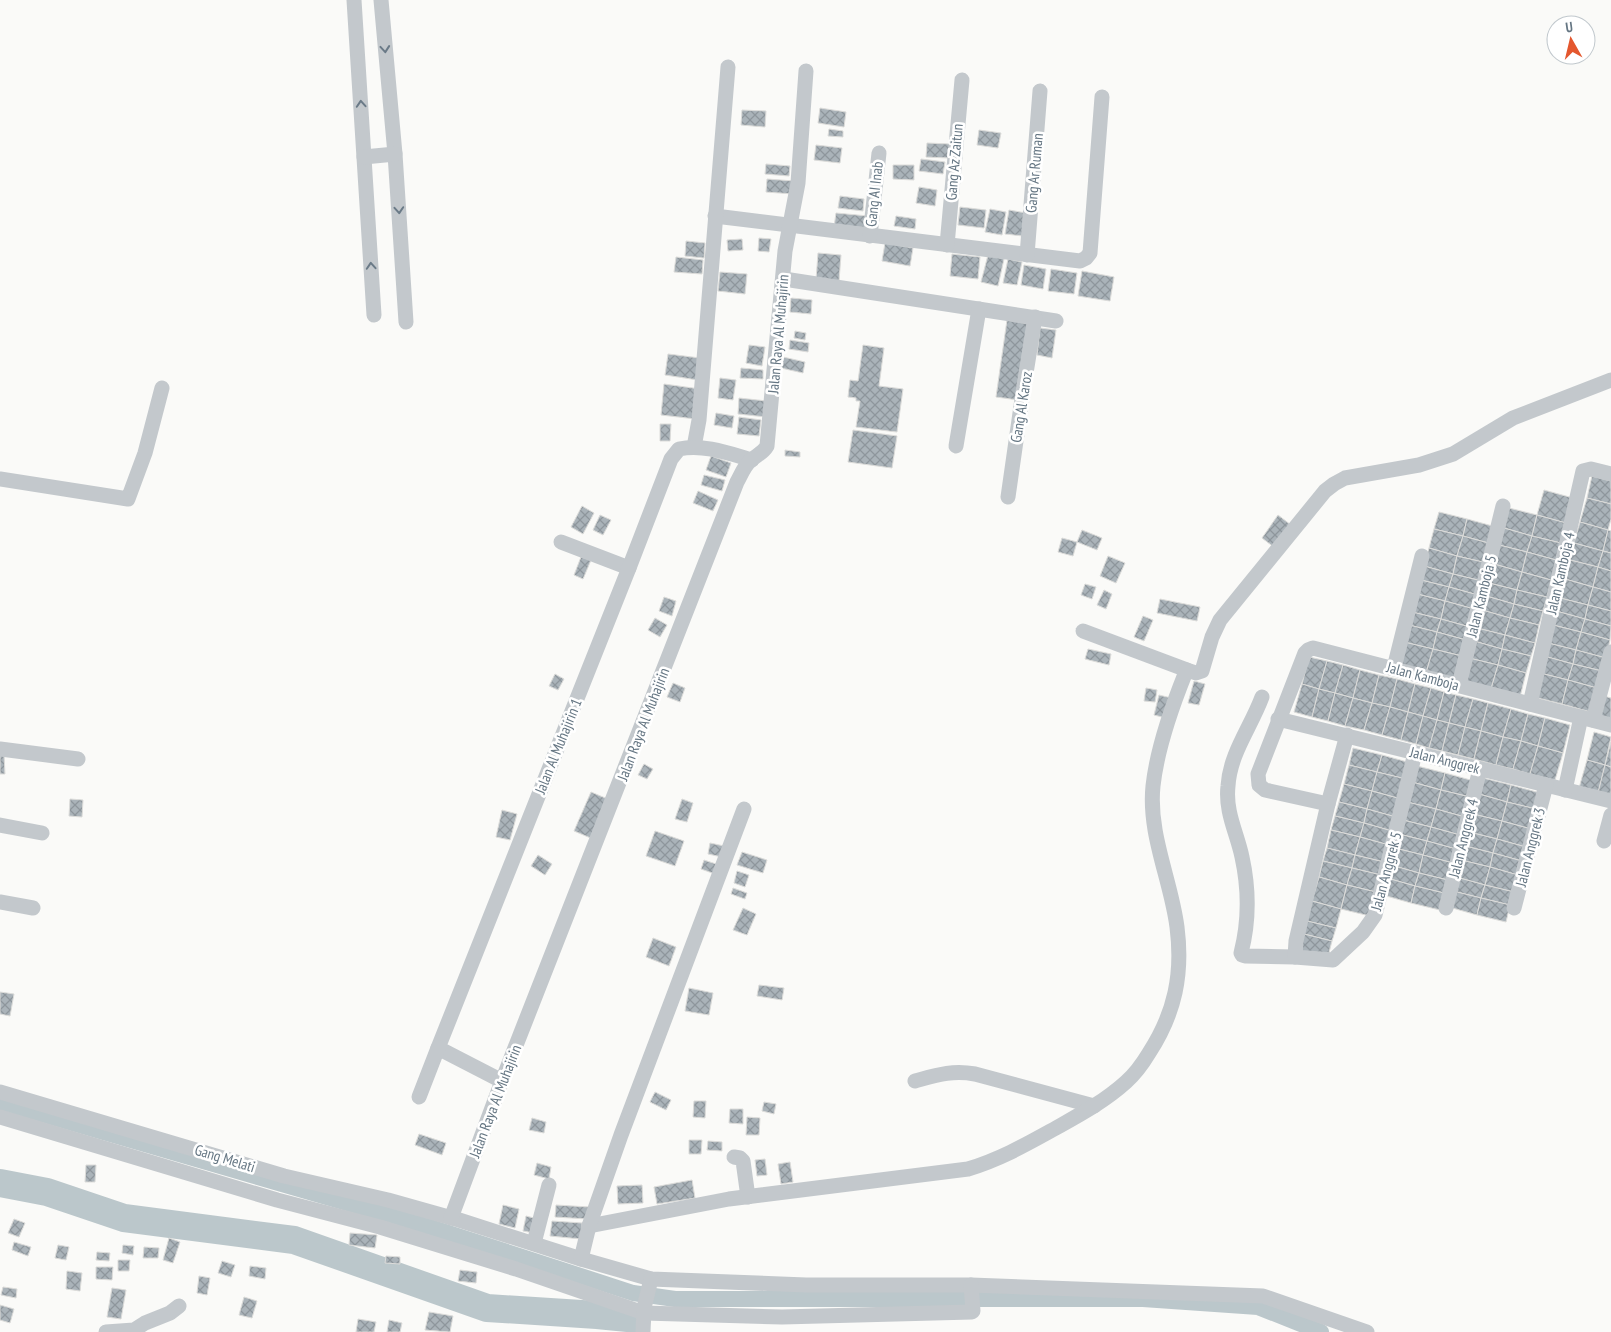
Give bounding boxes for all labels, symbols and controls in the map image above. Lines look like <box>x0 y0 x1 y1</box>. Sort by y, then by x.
north arrow <box>1546 15 1596 65</box>
text: U <box>1564 18 1574 37</box>
one-way arrow <box>379 45 390 53</box>
one-way arrow <box>356 100 367 108</box>
street label: Gang Az Zaitun <box>941 123 967 201</box>
street label: Gang Ar Ruman <box>1021 132 1047 214</box>
street label: Gang AI Inab <box>861 160 887 228</box>
one-way arrow <box>393 207 404 215</box>
one-way arrow <box>366 262 377 270</box>
street label: Jalan Raya Al Muhajirin <box>763 274 793 395</box>
street label: Gang Al Karoz <box>1006 370 1036 444</box>
street label: Jalan Kamboja 4 <box>1541 530 1579 617</box>
street label: Jalan Kamboja 5 <box>1461 553 1500 640</box>
street label: Jalan Kamboja <box>1384 657 1461 695</box>
street label: Jalan Raya Al Muhajirin <box>612 665 673 784</box>
street label: Jalan Al Muhajirin 1 <box>530 695 586 797</box>
street label: Jalan Anggrek <box>1407 742 1482 778</box>
street label: Jalan Anggrek 4 <box>1444 796 1482 880</box>
street label: Jalan Anggrek 3 <box>1511 805 1549 889</box>
street label: Jalan Anggrek 5 <box>1366 830 1406 913</box>
street label: Jalan Raya Al Muhajirin <box>464 1042 525 1161</box>
street label: Gang Melati <box>192 1140 258 1176</box>

